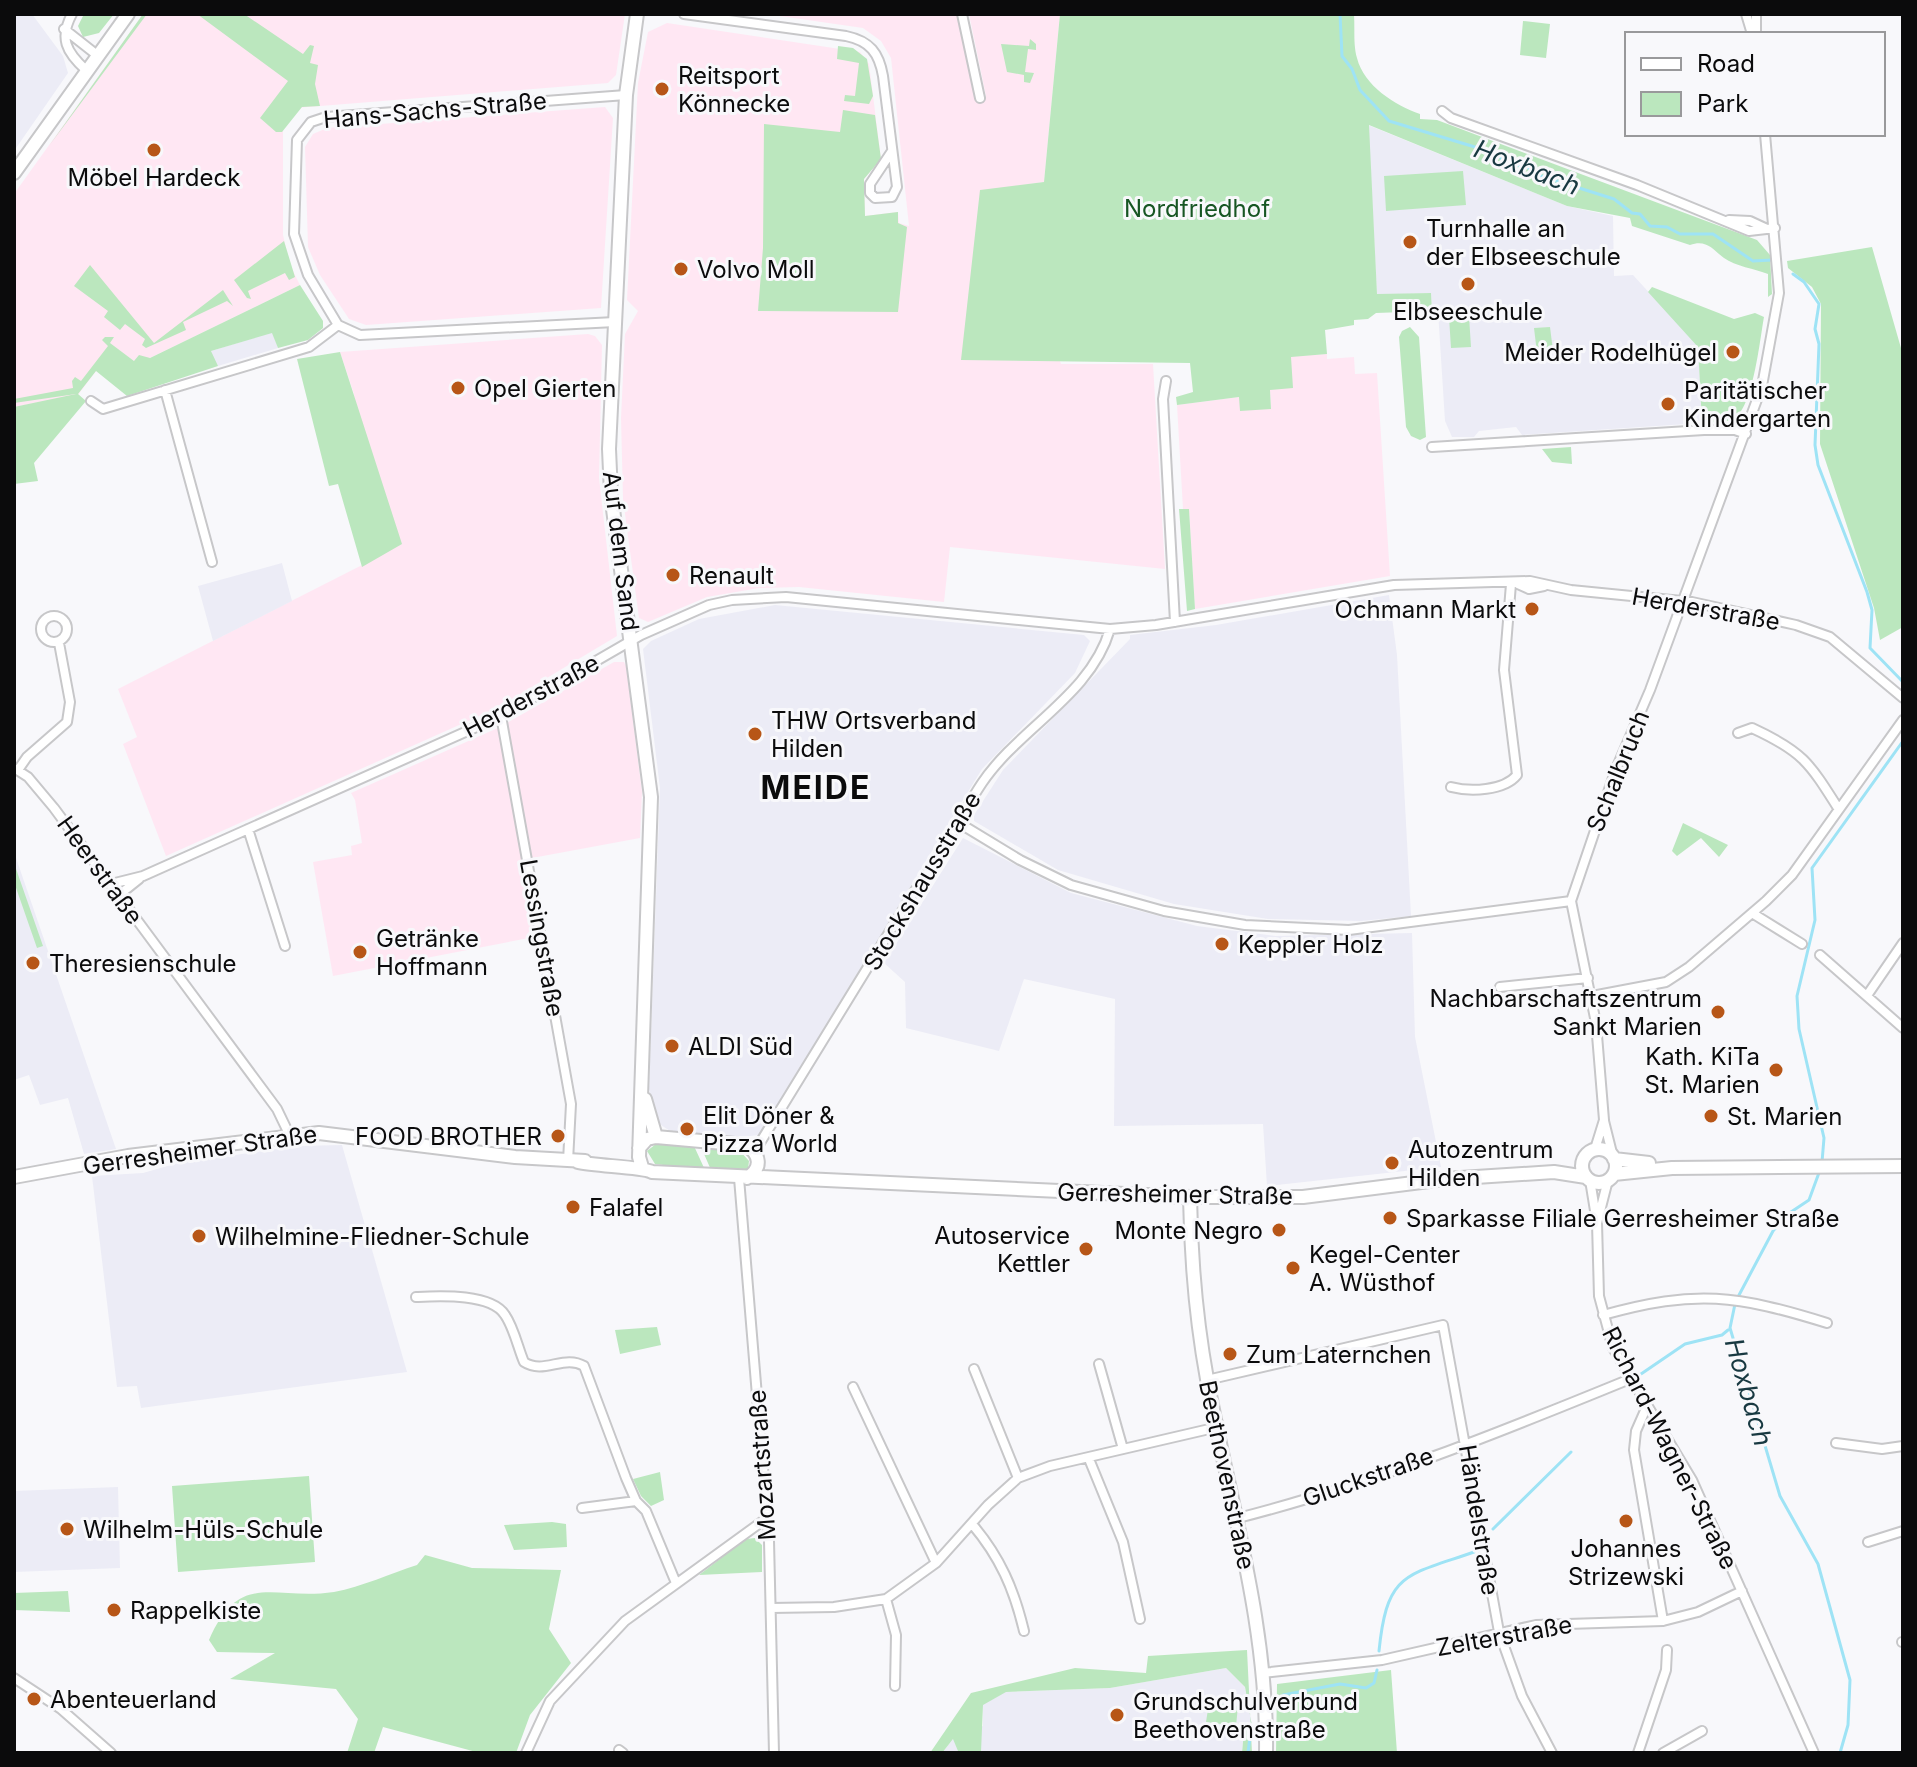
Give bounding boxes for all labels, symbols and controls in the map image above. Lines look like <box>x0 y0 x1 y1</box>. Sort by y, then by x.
legend <box>1625 32 1885 136</box>
text: Road <box>1697 49 1755 78</box>
place label: Reitsport Könnecke <box>678 61 790 118</box>
marker: Reitsport Könnecke <box>653 80 671 98</box>
street label: Hans-Sachs-Straße <box>322 86 548 134</box>
text: Park <box>1697 89 1748 118</box>
water label: Hoxbach <box>1470 133 1584 201</box>
marker: Möbel Hardeck <box>145 141 163 159</box>
place label: Möbel Hardeck <box>68 163 240 192</box>
park label: Nordfriedhof <box>1124 194 1270 223</box>
place label: Turnhalle an der Elbseeschule <box>1426 214 1621 271</box>
marker: Turnhalle an der Elbseeschule <box>1401 233 1419 251</box>
place label: Volvo Moll <box>697 255 815 284</box>
marker: Volvo Moll <box>672 260 690 278</box>
marker: Elbseeschule <box>1459 275 1477 293</box>
place label: Elbseeschule <box>1393 297 1543 326</box>
place label: Meider Rodelhügel <box>1504 338 1717 367</box>
marker: Meider Rodelhügel <box>1724 343 1742 361</box>
place label: Opel Gierten <box>474 374 617 403</box>
place label: Paritätischer Kindergarten <box>1684 376 1831 433</box>
marker: Opel Gierten <box>449 379 467 397</box>
marker: Paritätischer Kindergarten <box>1659 395 1677 413</box>
street label: Auf dem Sand <box>597 470 645 632</box>
place label: Renault <box>689 561 774 590</box>
marker: Renault <box>664 566 682 584</box>
street label: Herderstraße <box>1630 582 1782 636</box>
place label: Ochmann Markt <box>1335 595 1516 624</box>
marker: Ochmann Markt <box>1523 600 1541 618</box>
street label: Herderstraße <box>458 648 604 744</box>
place label: THW Ortsverband Hilden <box>771 706 976 763</box>
street label: Schalbruch <box>1581 706 1655 836</box>
marker: THW Ortsverband Hilden <box>746 725 764 743</box>
district label: MEIDE <box>761 768 871 807</box>
street label: Stockshausstraße <box>857 786 987 976</box>
street label: Heerstraße <box>51 810 149 930</box>
street label: Lessingstraße <box>514 857 570 1019</box>
place label: Getränke Hoffmann <box>376 924 488 981</box>
place label: Keppler Holz <box>1238 930 1383 959</box>
marker: Keppler Holz <box>1213 935 1231 953</box>
marker: Getränke Hoffmann <box>351 943 369 961</box>
place label: Theresienschule <box>49 949 237 978</box>
marker: Theresienschule <box>24 954 42 972</box>
place label: Nachbarschaftszentrum Sankt Marien <box>1430 984 1702 1041</box>
marker: Nachbarschaftszentrum Sankt Marien <box>1709 1003 1727 1021</box>
place label: ALDI Süd <box>688 1032 793 1061</box>
marker: ALDI Süd <box>663 1037 681 1055</box>
place label: Kath. KiTa St. Marien <box>1645 1042 1760 1099</box>
marker: Kath. KiTa St. Marien <box>1767 1061 1785 1079</box>
place label: Elit Döner & Pizza World <box>703 1101 838 1158</box>
place label: St. Marien <box>1727 1102 1842 1131</box>
marker: St. Marien <box>1702 1107 1720 1125</box>
street label: Gerresheimer Straße <box>81 1119 319 1181</box>
marker: Elit Döner & Pizza World <box>678 1120 696 1138</box>
place label: FOOD BROTHER <box>355 1122 542 1151</box>
marker: FOOD BROTHER <box>549 1127 567 1145</box>
place label: Autozentrum Hilden <box>1408 1135 1554 1192</box>
marker: Autozentrum Hilden <box>1383 1154 1401 1172</box>
street label: Gerresheimer Straße <box>1057 1177 1293 1211</box>
place label: Falafel <box>589 1193 663 1222</box>
marker: Falafel <box>564 1198 582 1216</box>
place label: Sparkasse Filiale Gerresheimer Straße <box>1406 1204 1840 1233</box>
marker: Sparkasse Filiale Gerresheimer Straße <box>1381 1209 1399 1227</box>
place label: Monte Negro <box>1115 1216 1263 1245</box>
place label: Autoservice Kettler <box>934 1221 1070 1278</box>
marker: Monte Negro <box>1270 1221 1288 1239</box>
place label: Wilhelmine-Fliedner-Schule <box>215 1222 529 1251</box>
marker: Wilhelmine-Fliedner-Schule <box>190 1227 208 1245</box>
marker: Autoservice Kettler <box>1077 1240 1095 1258</box>
place label: Kegel-Center A. Wüsthof <box>1309 1240 1460 1297</box>
marker: Kegel-Center A. Wüsthof <box>1284 1259 1302 1277</box>
street label: Richard-Wagner-Straße <box>1596 1322 1744 1574</box>
water label: Hoxbach <box>1719 1335 1779 1449</box>
place label: Zum Laternchen <box>1246 1340 1431 1369</box>
marker: Zum Laternchen <box>1221 1345 1239 1363</box>
street label: Beethovenstraße <box>1193 1378 1261 1572</box>
street label: Mozartstraße <box>742 1389 782 1541</box>
street label: Gluckstraße <box>1299 1441 1437 1513</box>
street label: Händelstraße <box>1453 1443 1505 1597</box>
marker: Johannes Strizewski <box>1617 1512 1635 1530</box>
place label: Wilhelm-Hüls-Schule <box>83 1515 323 1544</box>
marker: Wilhelm-Hüls-Schule <box>58 1520 76 1538</box>
place label: Johannes Strizewski <box>1568 1534 1684 1591</box>
place label: Rappelkiste <box>130 1596 261 1625</box>
marker: Rappelkiste <box>105 1601 123 1619</box>
street label: Zelterstraße <box>1434 1610 1574 1662</box>
place label: Abenteuerland <box>50 1685 217 1714</box>
place label: Grundschulverbund Beethovenstraße <box>1133 1687 1358 1744</box>
marker: Abenteuerland <box>25 1690 43 1708</box>
marker: Grundschulverbund Beethovenstraße <box>1108 1706 1126 1724</box>

